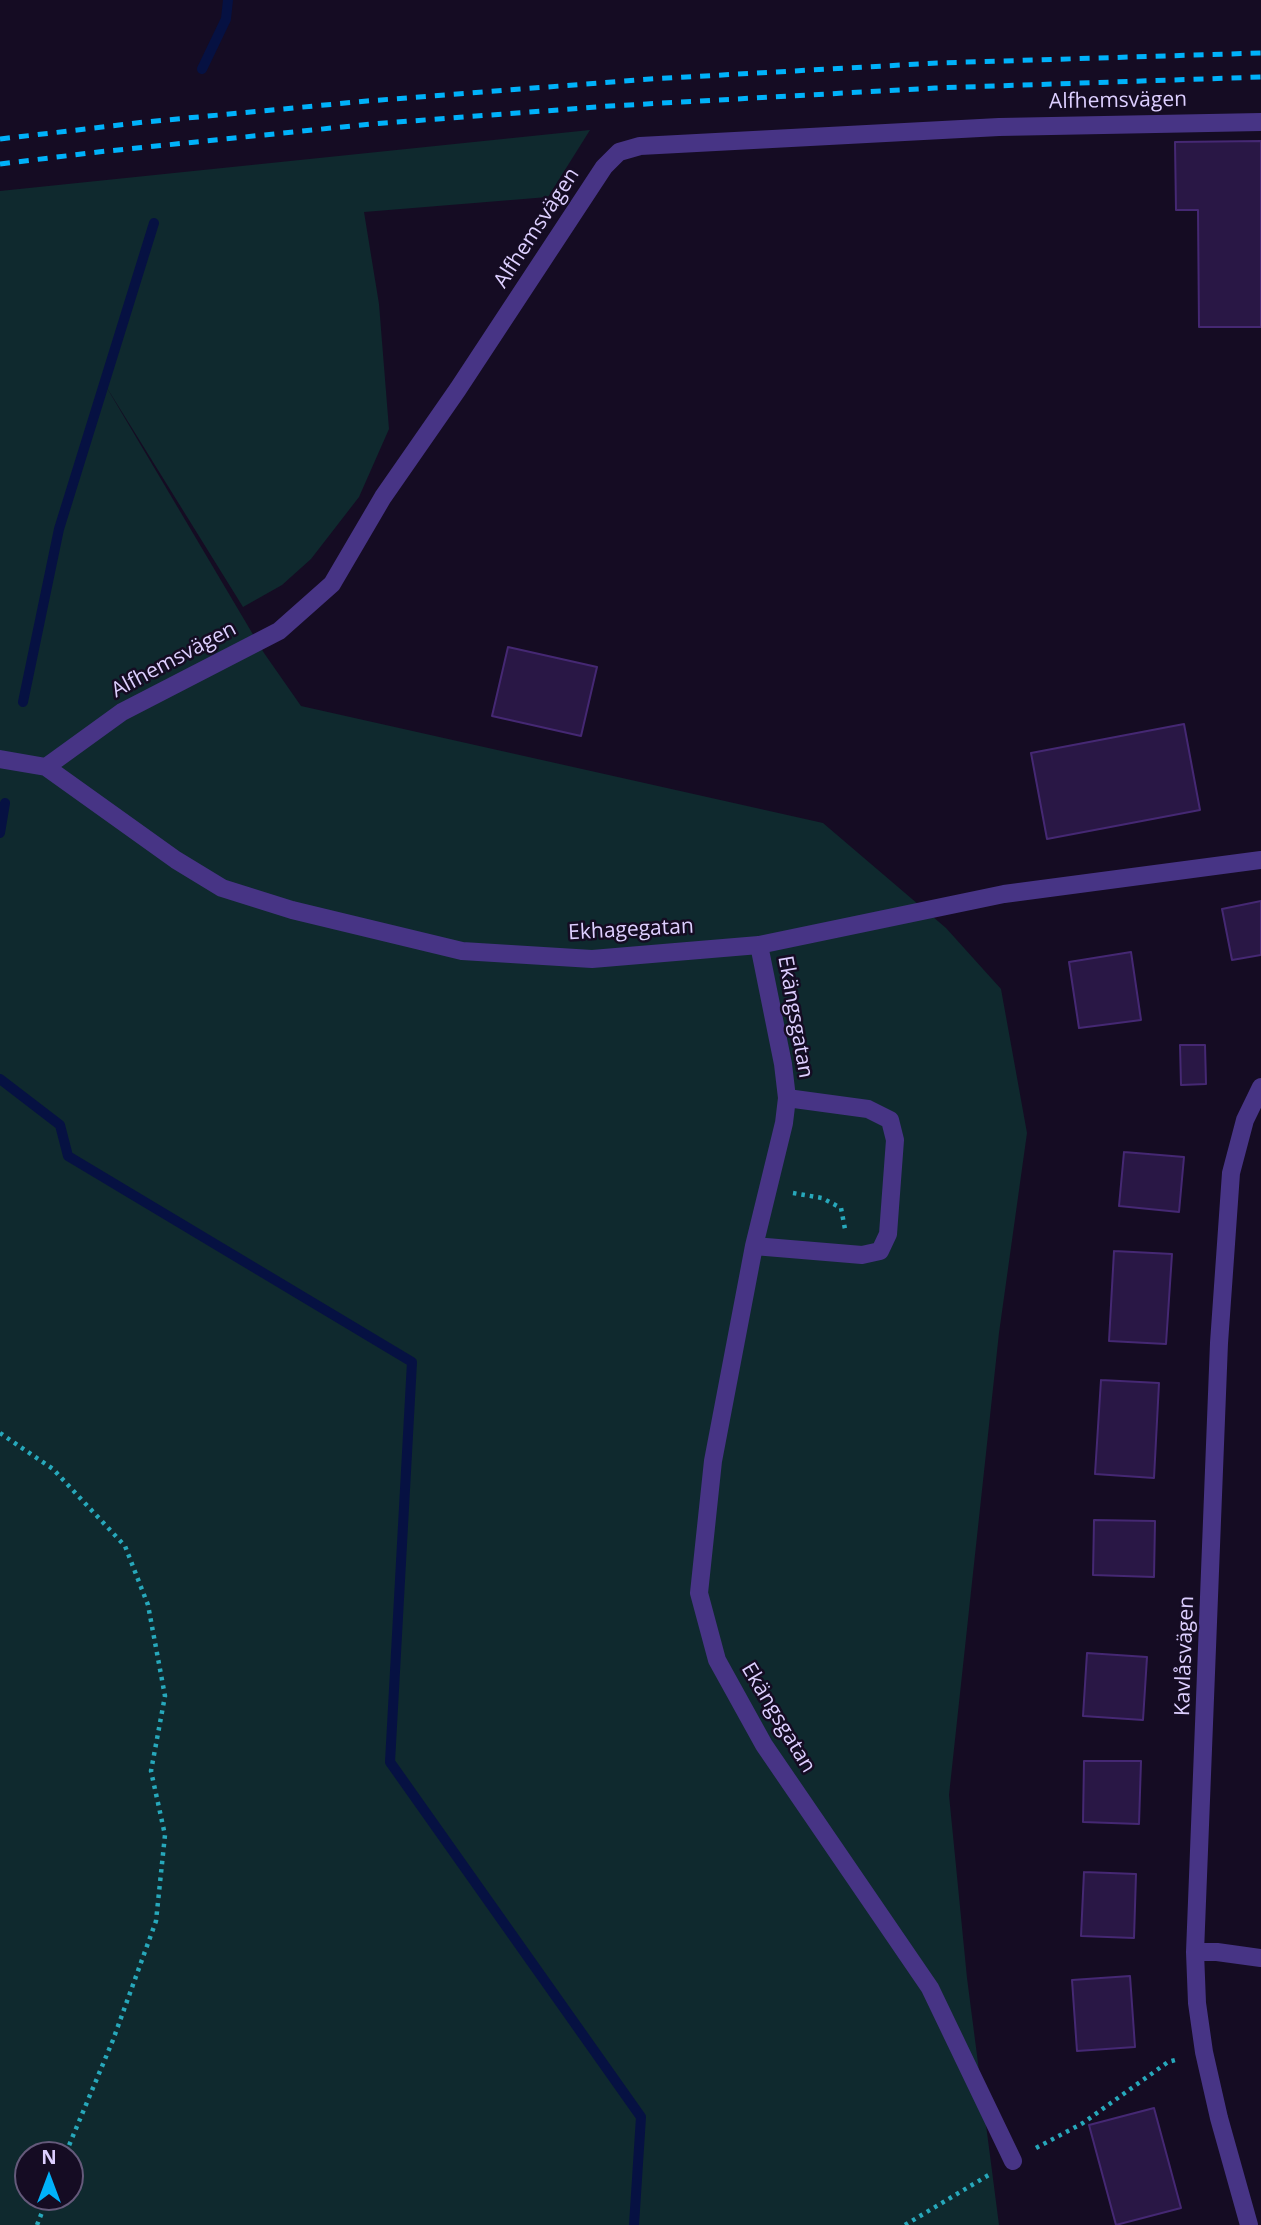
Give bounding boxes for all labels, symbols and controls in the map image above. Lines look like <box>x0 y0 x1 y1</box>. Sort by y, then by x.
street label: Alfhemsvägen <box>1049 87 1187 115</box>
street label: Alfhemsvägen <box>489 163 585 293</box>
street label: Alfhemsvägen <box>107 616 241 704</box>
street label: Ekhagegatan <box>568 914 694 946</box>
street label: Ekängsgatan <box>772 954 818 1080</box>
street label: Kavlåsvägen <box>1170 1595 1200 1717</box>
street label: Ekängsgatan <box>735 1658 821 1778</box>
north arrow <box>14 2141 84 2211</box>
text: N <box>41 2144 57 2170</box>

